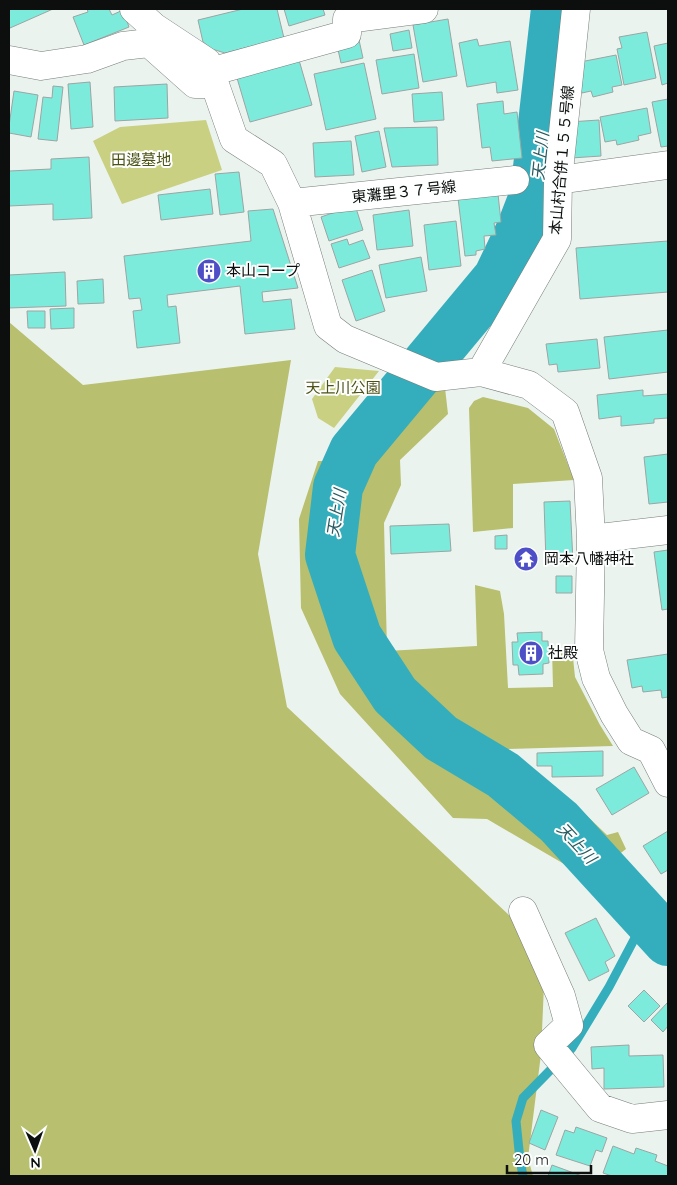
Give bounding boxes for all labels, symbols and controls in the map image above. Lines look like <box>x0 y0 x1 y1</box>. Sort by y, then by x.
street label: 本山村合併１５５号線 <box>546 84 578 236</box>
water label: 天上川 <box>528 129 553 181</box>
park label: 田邊墓地 <box>111 150 171 169</box>
street label: 東灘里３７号線 <box>351 177 457 206</box>
building icon: 本山コープ <box>196 258 222 284</box>
place label: 本山コープ <box>226 261 300 280</box>
park label: 天上川公園 <box>305 378 381 397</box>
water label: 天上川 <box>322 486 350 538</box>
temple icon: 岡本八幡神社 <box>513 546 539 572</box>
place label: 岡本八幡神社 <box>544 549 634 568</box>
building icon: 社殿 <box>518 640 544 666</box>
place label: 社殿 <box>548 643 578 662</box>
water label: 天上川 <box>553 819 602 869</box>
north arrow <box>10 1125 60 1175</box>
scale bar <box>507 1142 591 1174</box>
text: 20 m <box>514 1150 549 1169</box>
text: N <box>30 1154 41 1172</box>

